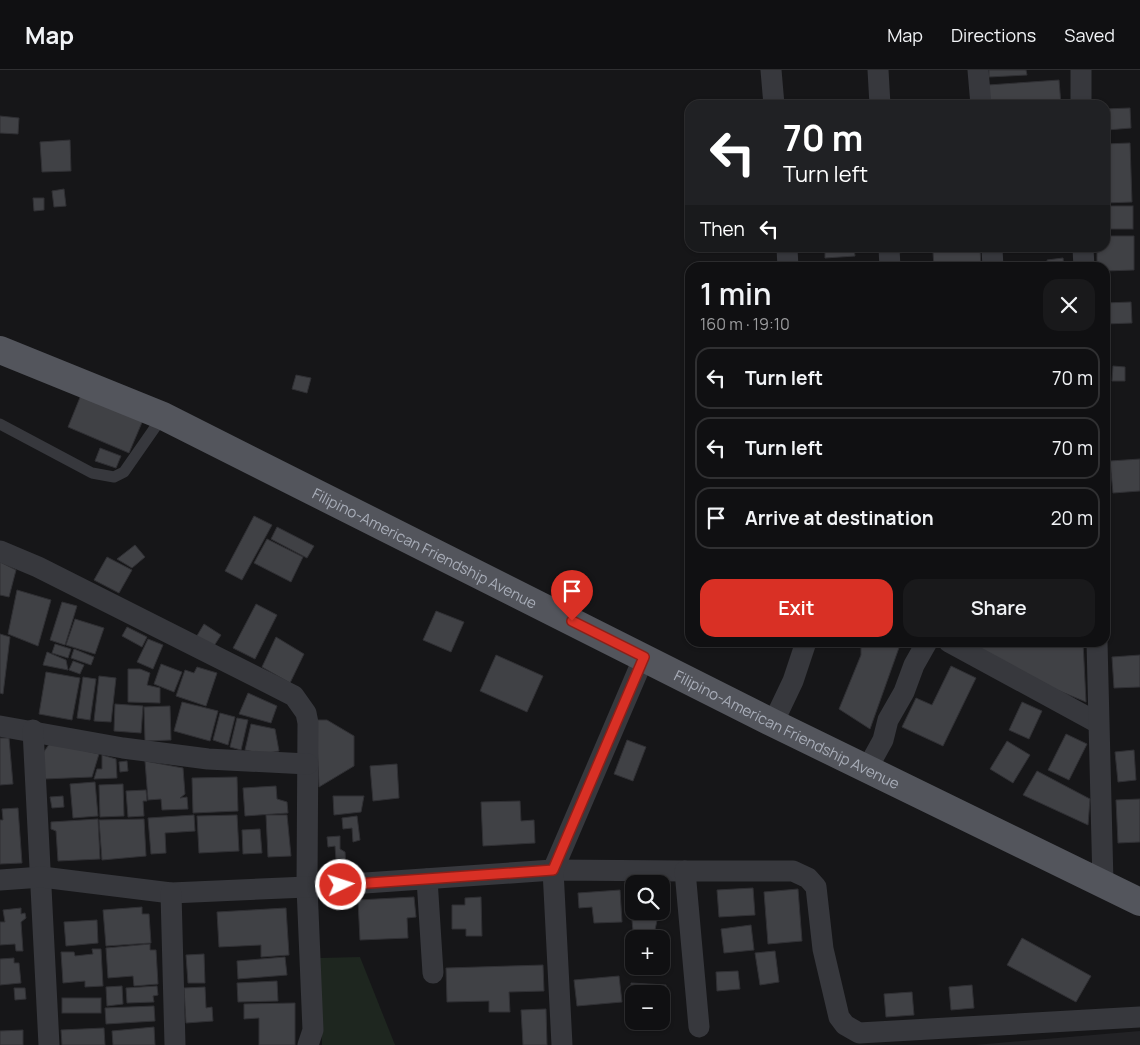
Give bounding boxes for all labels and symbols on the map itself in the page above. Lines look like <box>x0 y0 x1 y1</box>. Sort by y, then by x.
street label: Filipino-American Friendship Avenue <box>309 482 541 613</box>
pin <box>551 570 593 621</box>
street label: Filipino-American Friendship Avenue <box>671 664 903 794</box>
position arrow <box>314 858 366 910</box>

